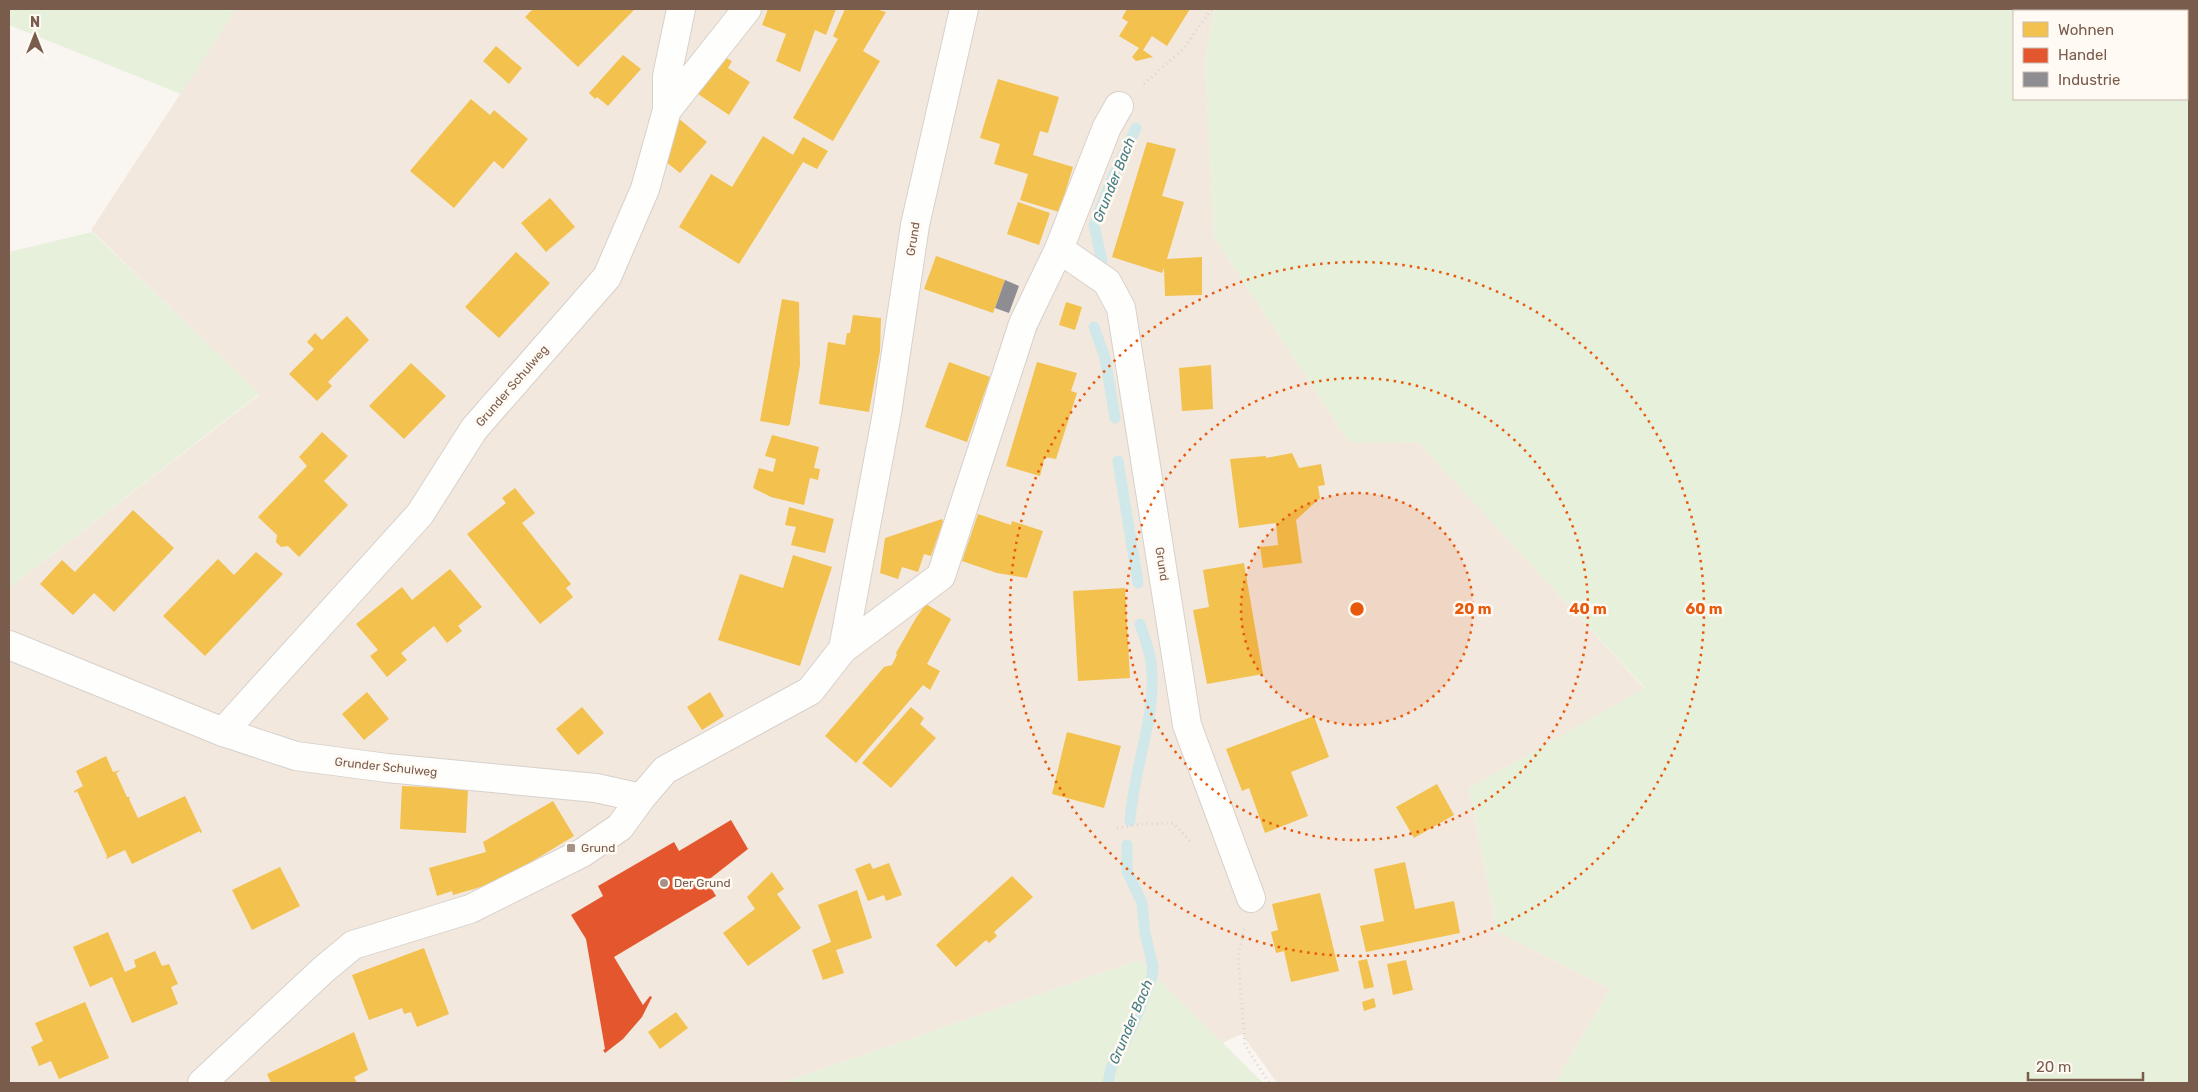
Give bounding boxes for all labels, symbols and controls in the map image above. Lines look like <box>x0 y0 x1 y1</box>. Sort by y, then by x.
north arrow <box>10 10 60 60</box>
legend <box>2013 10 2188 100</box>
text: N <box>30 14 40 31</box>
text: Wohnen <box>2058 21 2114 39</box>
text: Handel <box>2058 46 2107 64</box>
text: Industrie <box>2058 71 2120 89</box>
water label: Grunder Bach <box>1089 135 1139 225</box>
street label: Grund <box>903 221 923 257</box>
street label: Grunder Schulweg <box>473 342 551 430</box>
street label: Grund <box>1152 546 1172 582</box>
centre of rings <box>1348 600 1366 618</box>
text: 20 m <box>1455 600 1491 618</box>
text: 40 m <box>1569 600 1607 618</box>
text: 60 m <box>1686 600 1722 618</box>
street label: Grunder Schulweg <box>334 755 438 779</box>
place label: Grund <box>581 841 615 855</box>
marker: Grund <box>565 842 577 854</box>
place label: Der Grund <box>674 876 731 890</box>
marker: Der Grund <box>658 877 670 889</box>
water label: Grunder Bach <box>1106 977 1156 1067</box>
scale bar <box>2028 1050 2143 1082</box>
text: 20 m <box>2036 1058 2071 1076</box>

